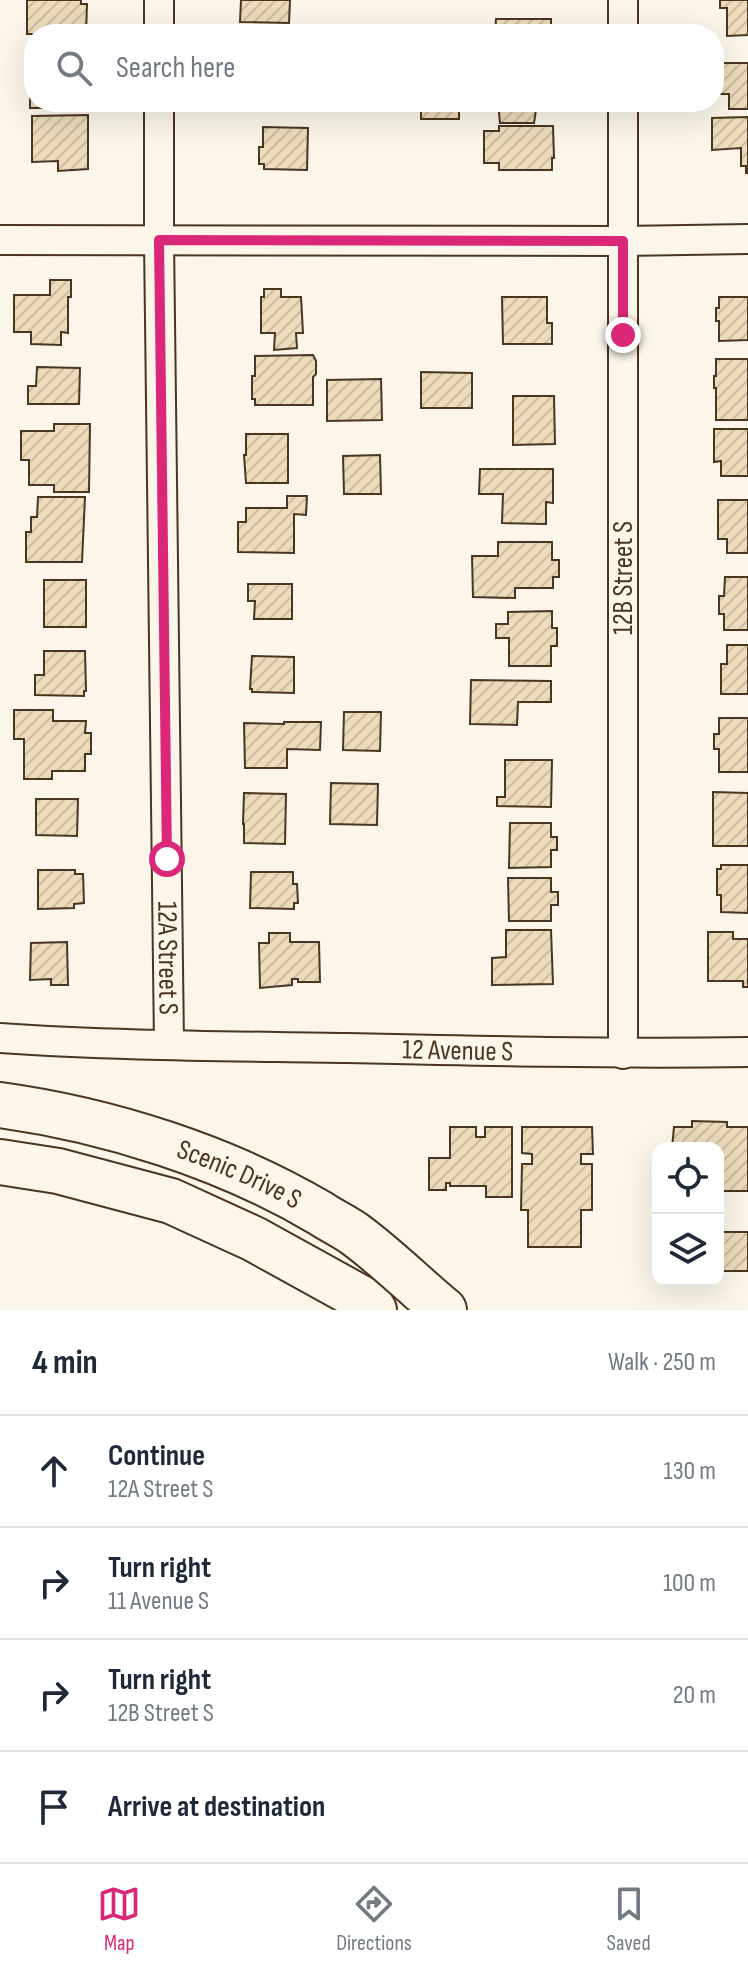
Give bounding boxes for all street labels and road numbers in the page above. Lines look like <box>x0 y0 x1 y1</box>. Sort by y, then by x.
street label: 12B Street S <box>607 521 640 635</box>
street label: 12A Street S <box>151 901 185 1015</box>
street label: 12 Avenue S <box>402 1033 514 1068</box>
street label: Scenic Drive S <box>173 1133 307 1216</box>

